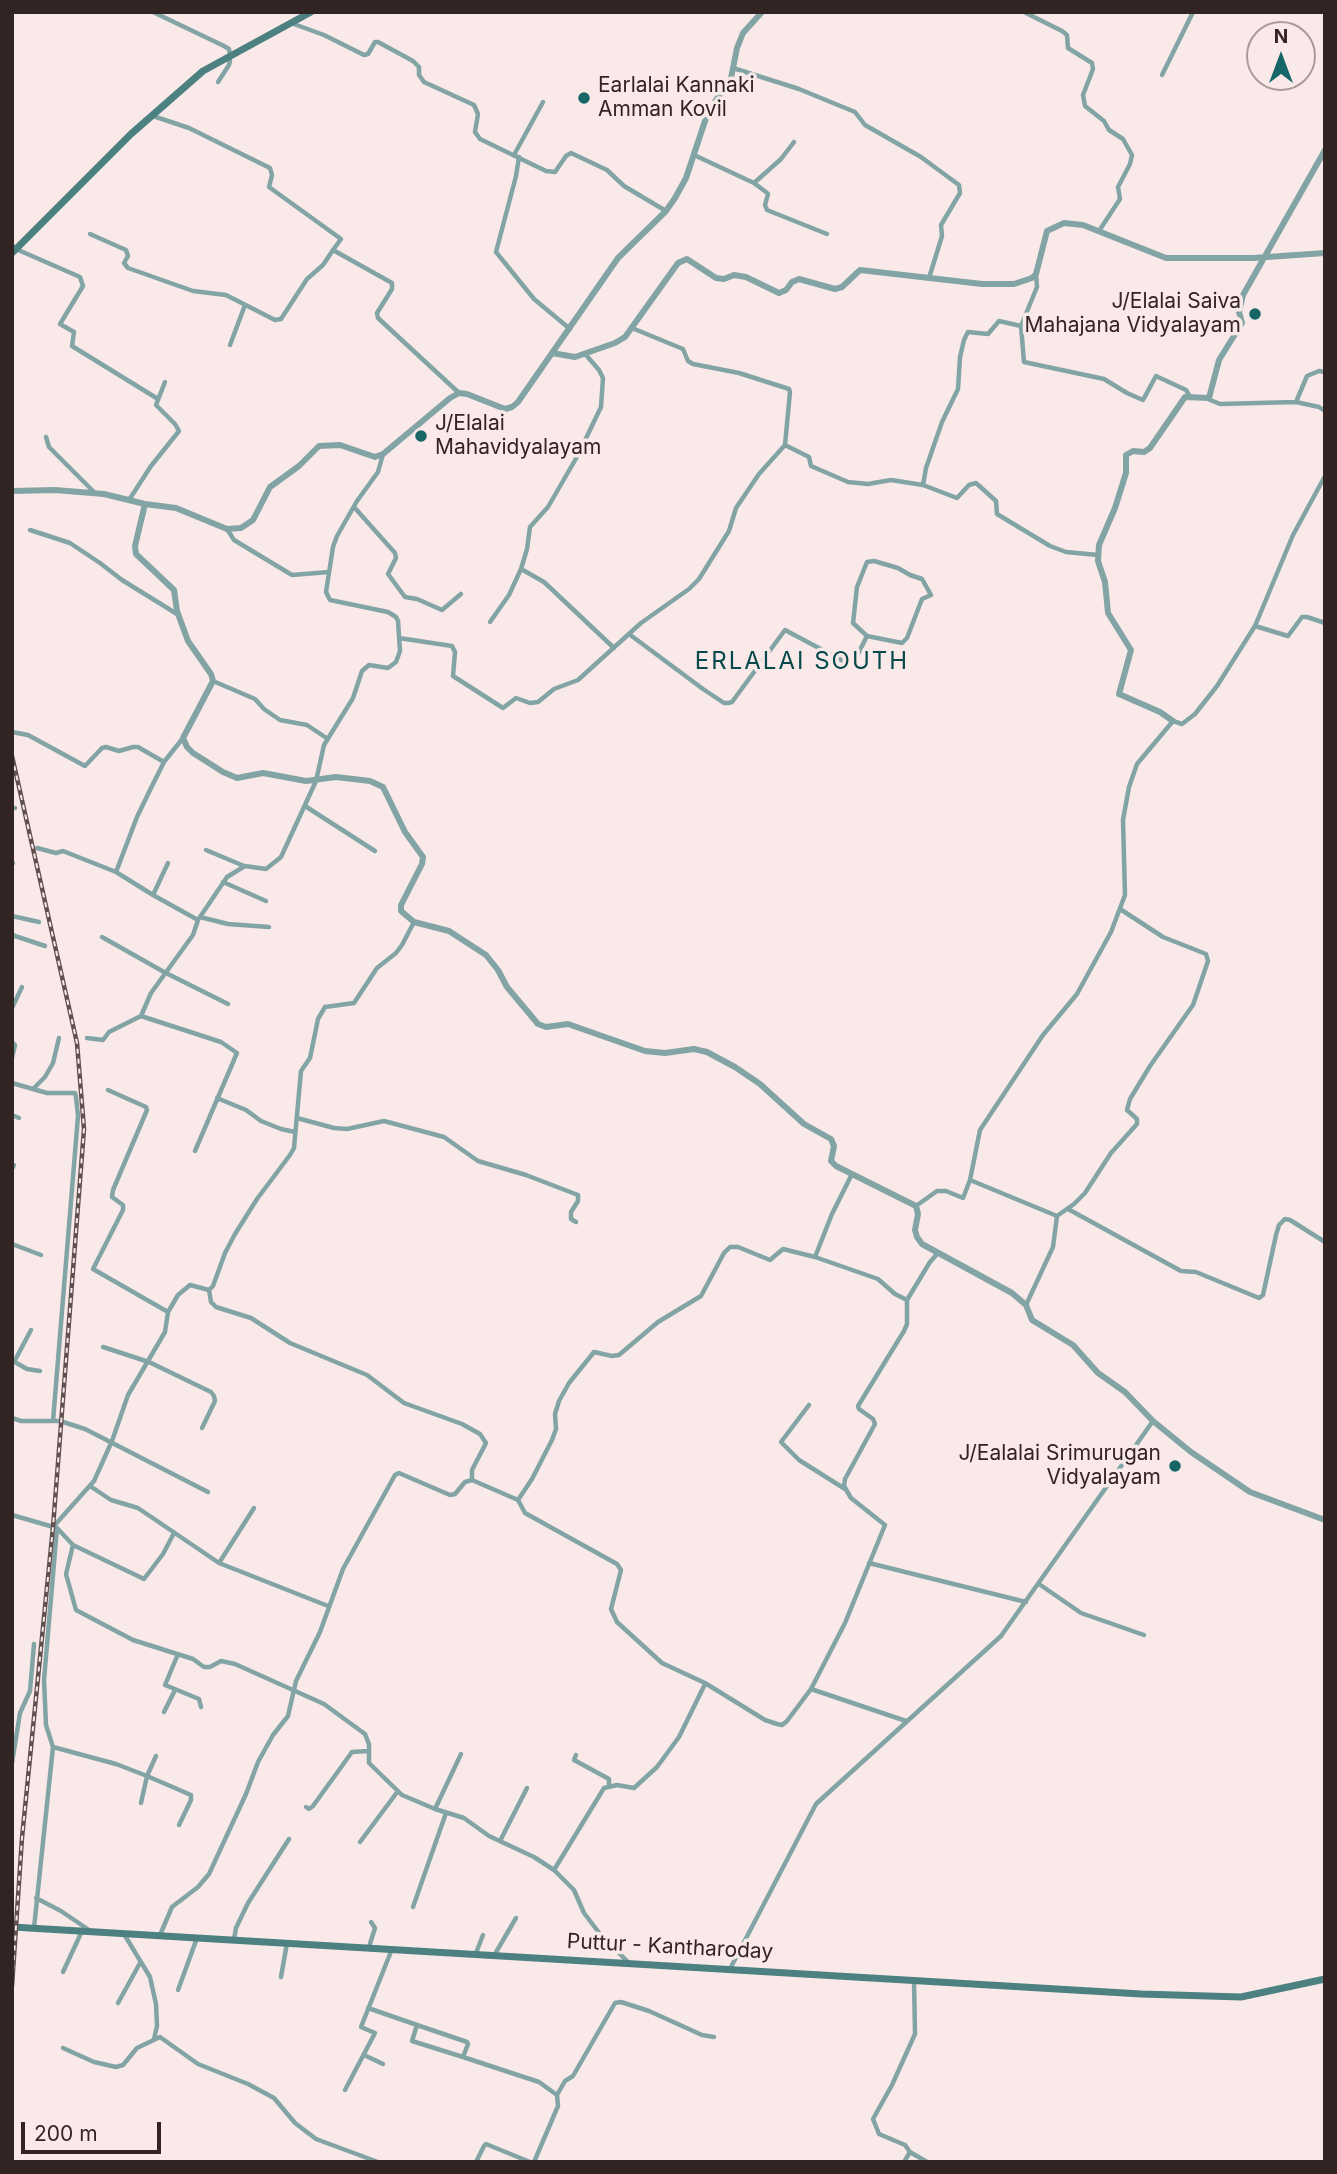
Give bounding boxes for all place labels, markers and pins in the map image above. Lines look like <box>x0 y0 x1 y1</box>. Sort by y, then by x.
place label: Earlalai Kannaki Amman Kovil <box>598 73 755 123</box>
marker: Earlalai Kannaki Amman Kovil <box>576 90 592 106</box>
place label: J/Elalai Saiva Mahajana Vidyalayam <box>1025 289 1241 339</box>
marker: J/Elalai Saiva Mahajana Vidyalayam <box>1247 306 1263 322</box>
place label: J/Elalai Mahavidyalayam <box>435 411 601 461</box>
marker: J/Elalai Mahavidyalayam <box>413 428 429 444</box>
place label: J/Ealalai Srimurugan Vidyalayam <box>958 1441 1161 1491</box>
marker: J/Ealalai Srimurugan Vidyalayam <box>1167 1458 1183 1474</box>

